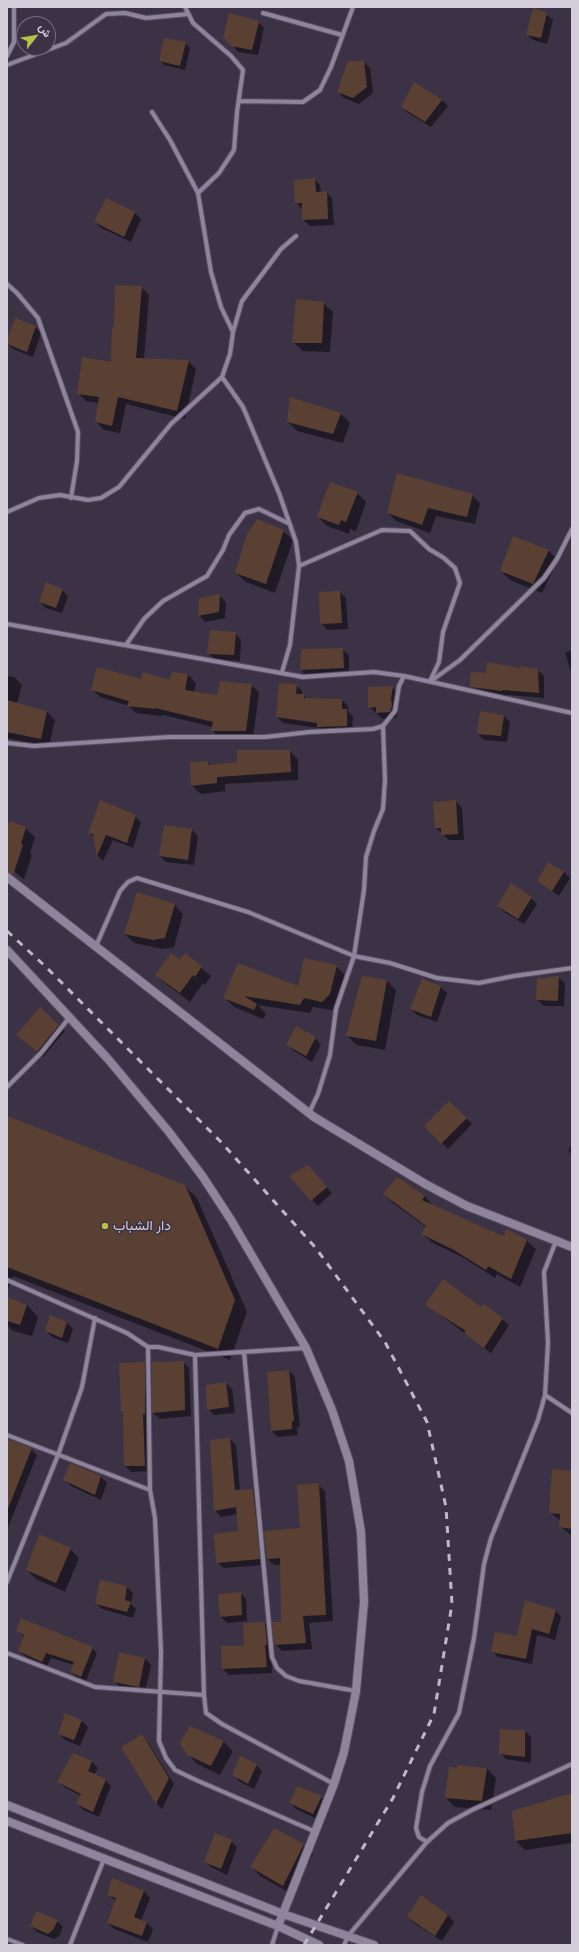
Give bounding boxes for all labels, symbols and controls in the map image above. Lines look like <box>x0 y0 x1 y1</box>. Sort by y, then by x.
north arrow <box>16 16 56 56</box>
text: ش <box>37 22 54 39</box>
place label: دار الشباب <box>113 1218 171 1234</box>
marker: دار الشباب <box>100 1221 110 1231</box>

